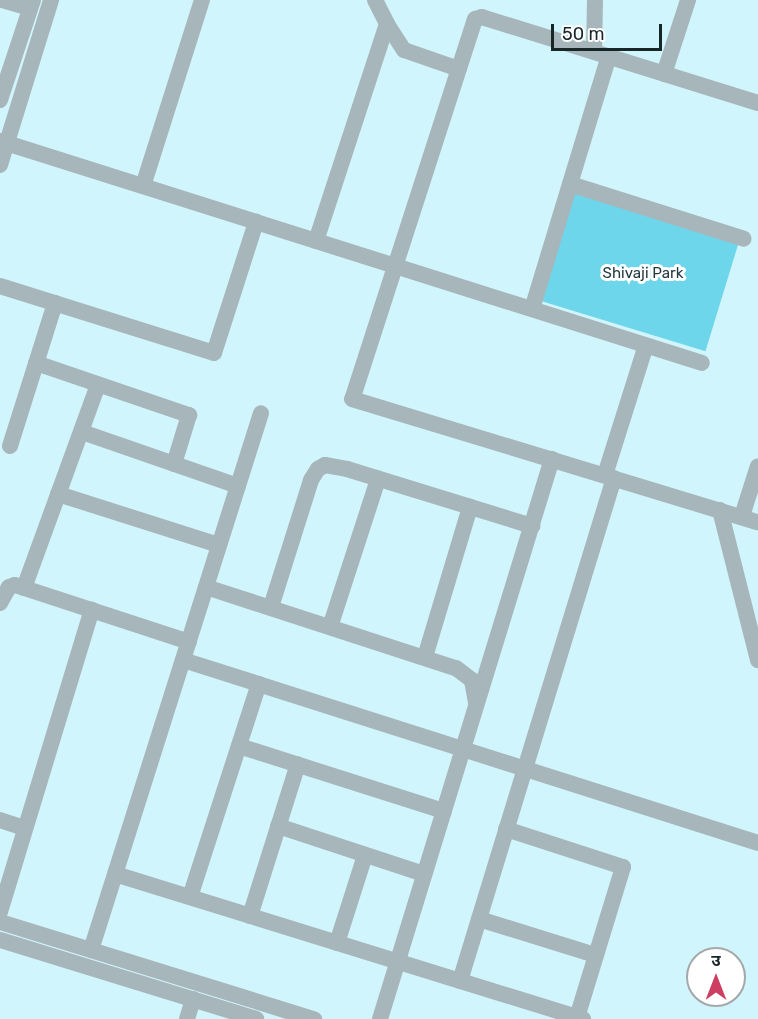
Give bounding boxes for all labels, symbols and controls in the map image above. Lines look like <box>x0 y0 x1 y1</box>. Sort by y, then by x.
scale bar <box>554 12 665 50</box>
text: 50 m <box>562 23 605 45</box>
park label: Shivaji Park <box>603 265 683 283</box>
north arrow <box>686 947 746 1007</box>
text: उ <box>711 951 721 970</box>

